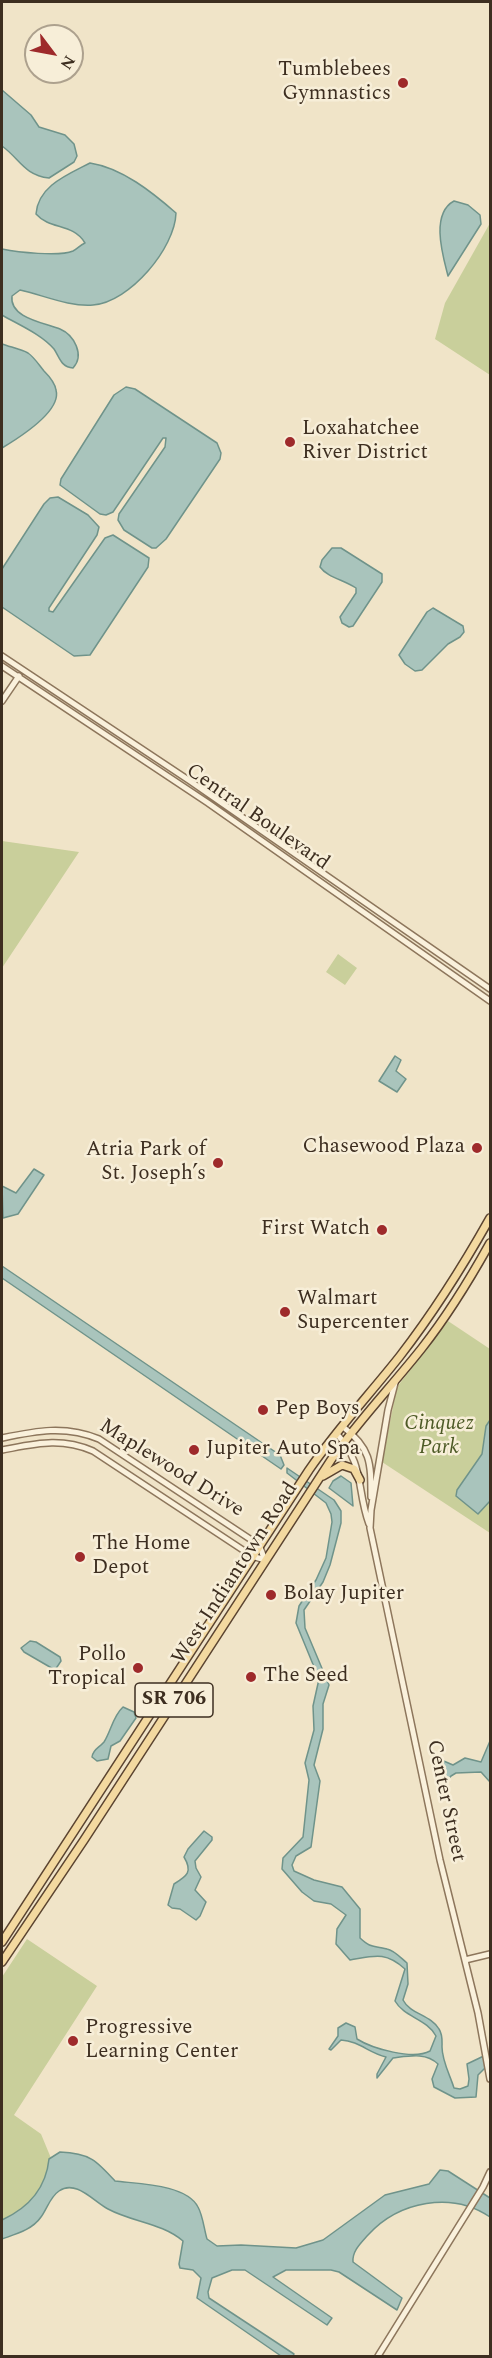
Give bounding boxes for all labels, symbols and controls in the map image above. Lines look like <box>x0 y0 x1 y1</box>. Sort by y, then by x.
north arrow <box>24 24 84 84</box>
text: N <box>54 51 81 74</box>
place label: Tumblebees Gymnastics <box>278 58 391 108</box>
marker: Tumblebees Gymnastics <box>396 76 410 90</box>
place label: Loxahatchee River District <box>302 417 428 467</box>
marker: Loxahatchee River District <box>283 435 297 449</box>
street label: Central Boulevard <box>180 759 334 877</box>
place label: Chasewood Plaza <box>302 1135 465 1161</box>
place label: Atria Park of St. Joseph’s <box>86 1138 206 1188</box>
marker: Chasewood Plaza <box>470 1141 484 1155</box>
marker: Atria Park of St. Joseph’s <box>211 1156 225 1170</box>
place label: First Watch <box>261 1217 370 1243</box>
marker: First Watch <box>375 1223 389 1237</box>
place label: Walmart Supercenter <box>297 1287 409 1337</box>
marker: Walmart Supercenter <box>278 1305 292 1319</box>
place label: Pep Boys <box>275 1397 360 1423</box>
marker: Pep Boys <box>256 1403 270 1417</box>
park label: Cinquez Park <box>404 1412 474 1462</box>
street label: Maplewood Drive <box>94 1414 248 1524</box>
place label: Jupiter Auto Spa <box>206 1437 360 1463</box>
marker: Jupiter Auto Spa <box>187 1443 201 1457</box>
street label: West Indiantown Road <box>168 1478 304 1670</box>
place label: The Home Depot <box>92 1532 190 1582</box>
marker: The Home Depot <box>73 1550 87 1564</box>
place label: Bolay Jupiter <box>283 1582 404 1608</box>
marker: Bolay Jupiter <box>264 1588 278 1602</box>
place label: Pollo Tropical <box>48 1643 126 1693</box>
marker: Pollo Tropical <box>131 1661 145 1675</box>
place label: The Seed <box>263 1664 348 1690</box>
marker: The Seed <box>244 1670 258 1684</box>
road number: SR 706 <box>135 1683 213 1717</box>
street label: Center Street <box>420 1738 470 1864</box>
place label: Progressive Learning Center <box>85 2016 238 2066</box>
marker: Progressive Learning Center <box>66 2034 80 2048</box>

